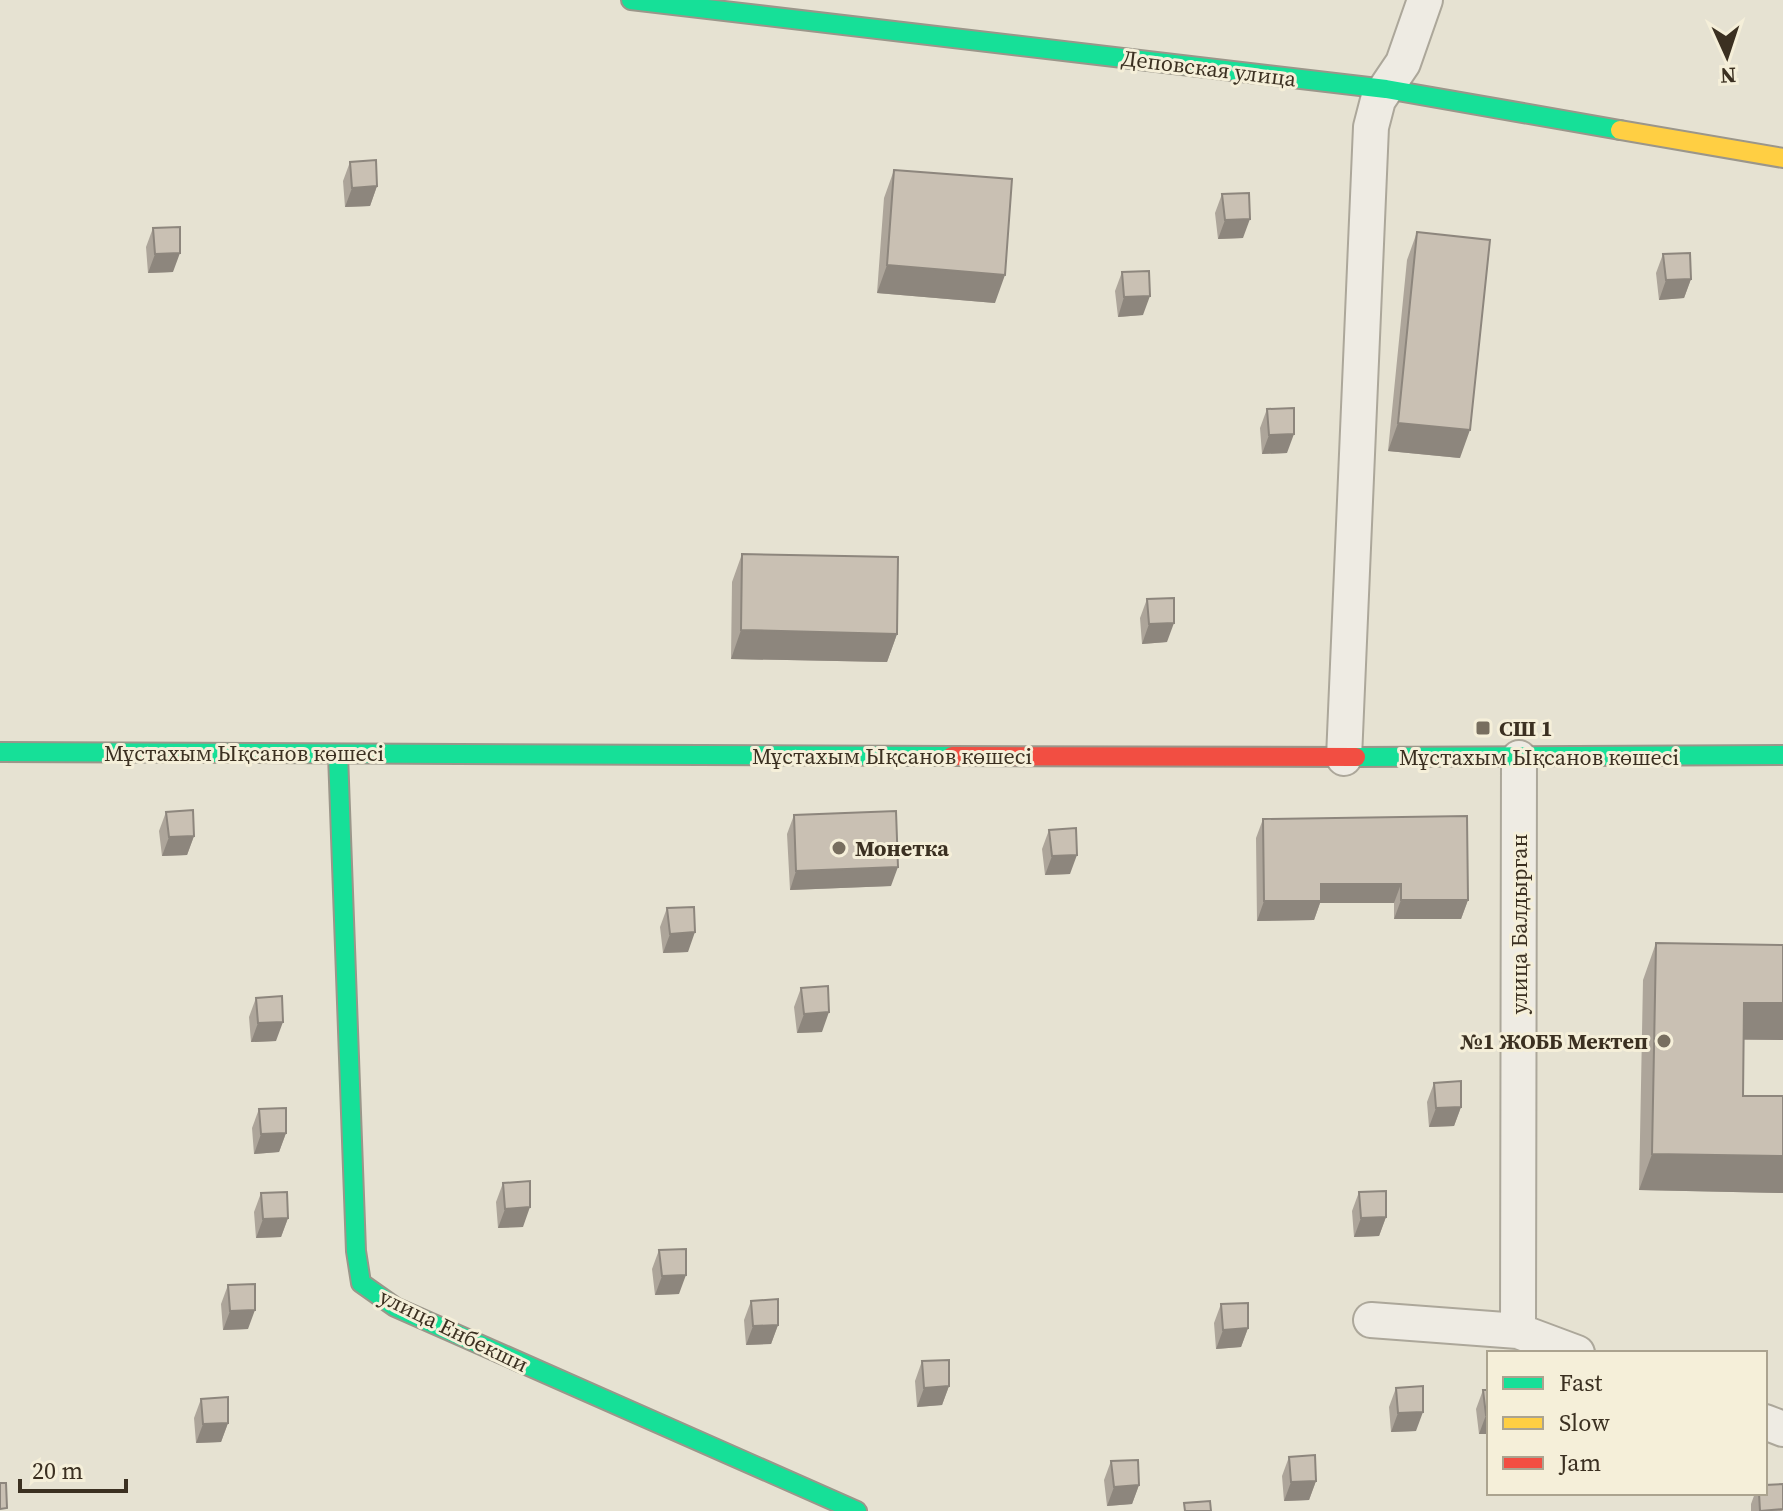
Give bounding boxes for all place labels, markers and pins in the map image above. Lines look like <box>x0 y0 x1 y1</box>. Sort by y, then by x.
place label: СШ 1 <box>1499 713 1553 743</box>
marker: СШ 1 <box>1474 719 1492 737</box>
place label: Монетка <box>855 833 949 863</box>
marker: Монетка <box>830 839 848 857</box>
place label: №1 ЖОББ Мектеп <box>1460 1026 1648 1056</box>
marker: №1 ЖОББ Мектеп <box>1655 1032 1673 1050</box>

